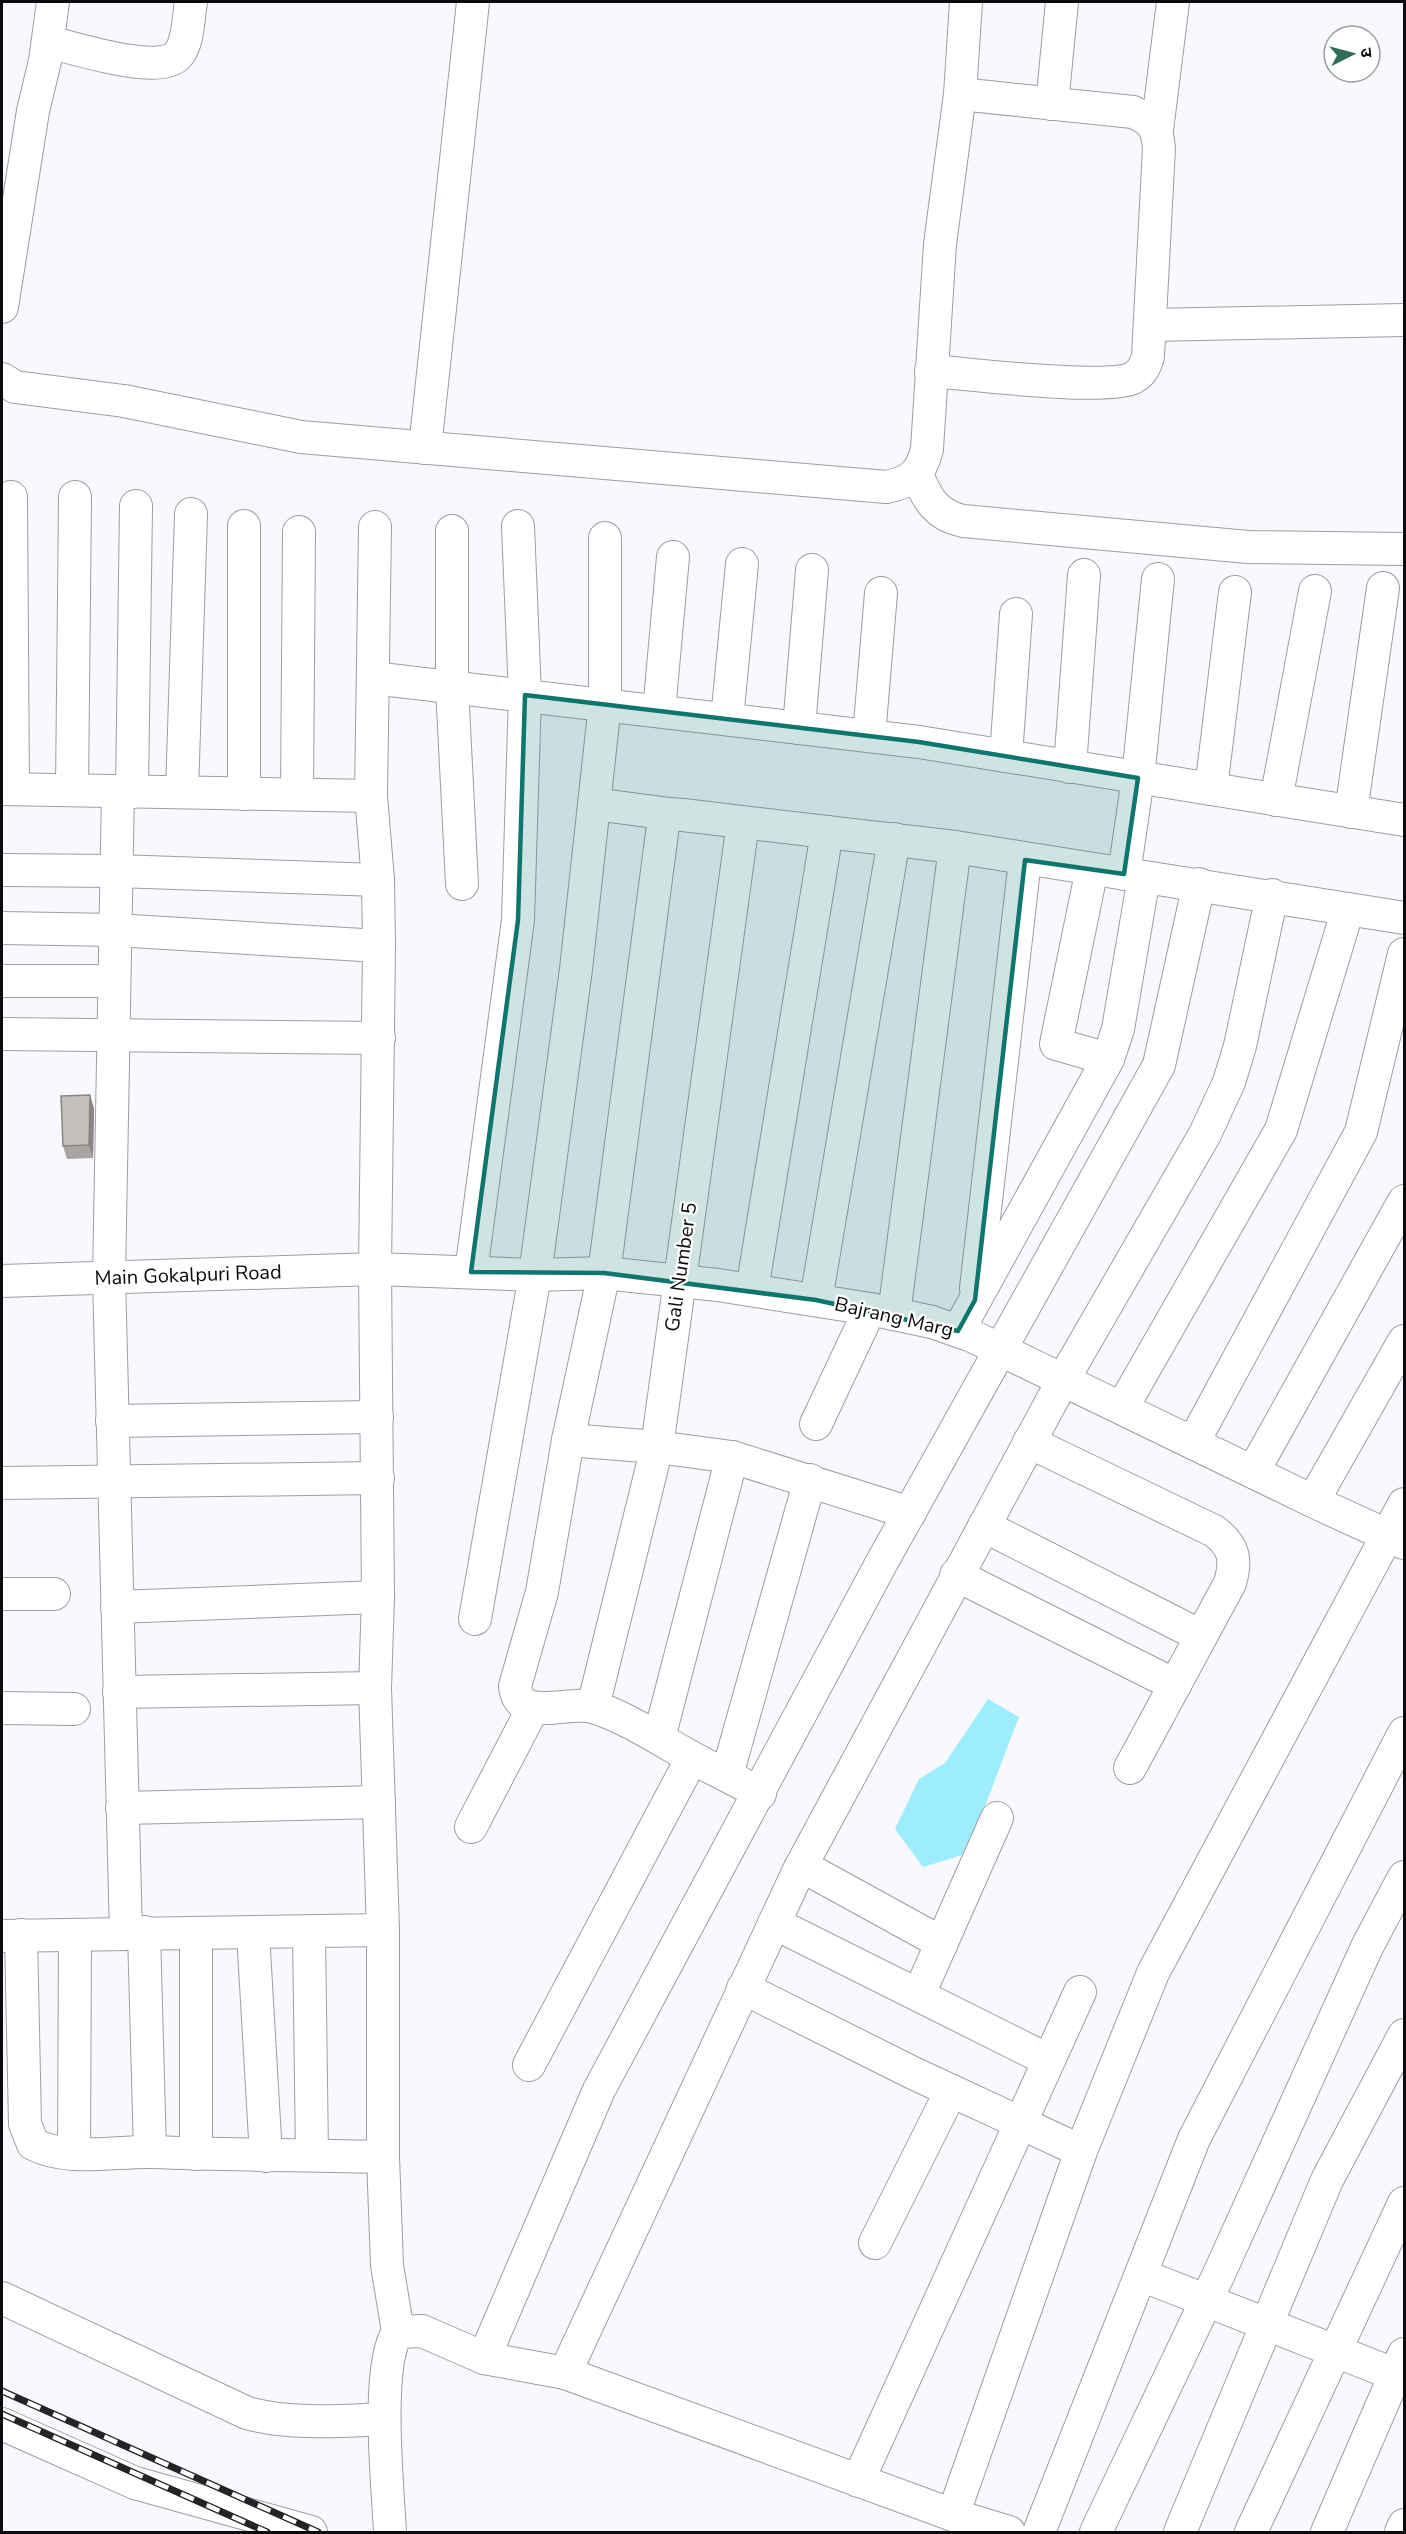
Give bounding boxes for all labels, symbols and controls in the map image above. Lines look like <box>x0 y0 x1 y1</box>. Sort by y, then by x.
north arrow <box>1322 24 1382 84</box>
text: उ <box>1354 47 1377 59</box>
street label: Gali Number 5 <box>659 1200 703 1334</box>
street label: Main Gokalpuri Road <box>94 1258 282 1292</box>
street label: Bajrang Marg <box>832 1290 956 1344</box>

